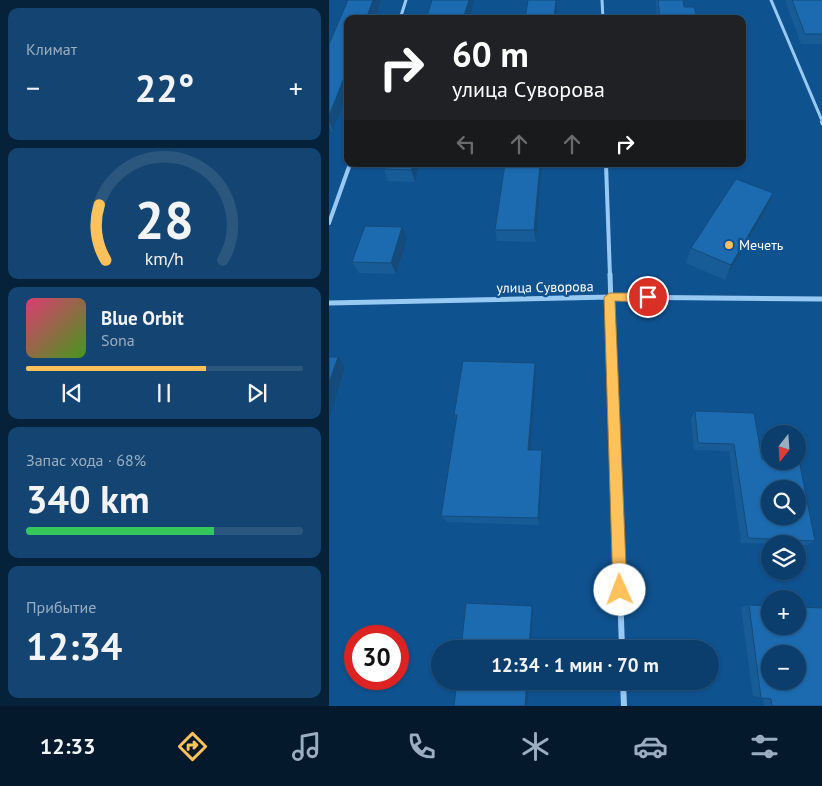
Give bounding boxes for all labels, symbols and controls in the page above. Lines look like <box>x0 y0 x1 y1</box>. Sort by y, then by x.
text: 60 m <box>452 31 529 77</box>
icon: right <box>369 35 434 100</box>
text: Климат <box>26 39 77 59</box>
text: 22° <box>135 63 194 112</box>
text: − <box>26 69 40 106</box>
text: + <box>289 69 303 106</box>
text: улица Суворова <box>452 75 605 103</box>
icon: left <box>452 130 480 158</box>
icon: ahead <box>505 130 533 158</box>
icon: ahead <box>558 130 586 158</box>
icon: right <box>611 130 639 158</box>
text: 28 <box>135 186 194 253</box>
place label: Мечеть <box>739 236 784 254</box>
marker: Мечеть <box>723 239 735 251</box>
text: km/h <box>145 247 184 270</box>
pin <box>627 276 669 318</box>
street label: улица Суворова <box>496 277 594 297</box>
icon: arrive <box>634 283 662 311</box>
text: Blue Orbit <box>101 306 184 330</box>
text: Sona <box>101 330 135 350</box>
icon: previous <box>58 379 86 407</box>
icon: pause <box>150 379 178 407</box>
icon: next <box>243 379 271 407</box>
north arrow <box>761 425 807 470</box>
map controls <box>761 425 806 690</box>
text: Запас хода · 68% <box>26 450 146 470</box>
text: 340 km <box>26 474 150 523</box>
button: search <box>761 480 806 525</box>
button: layers <box>761 535 806 580</box>
position arrow <box>593 563 645 615</box>
button: + <box>761 590 806 635</box>
text: Прибытие <box>26 597 96 617</box>
text: 12:34 <box>26 621 122 670</box>
speed limit sign: 30 <box>344 625 409 690</box>
button: − <box>761 645 806 690</box>
text: 12:34 · 1 мин · 70 m <box>491 653 659 677</box>
icon: directions <box>175 729 210 764</box>
icon: music <box>289 729 324 764</box>
icon: phone <box>404 729 439 764</box>
icon: climate <box>518 729 553 764</box>
icon: car <box>633 729 668 764</box>
icon: filters <box>747 729 782 764</box>
text: 12:33 <box>40 732 96 760</box>

